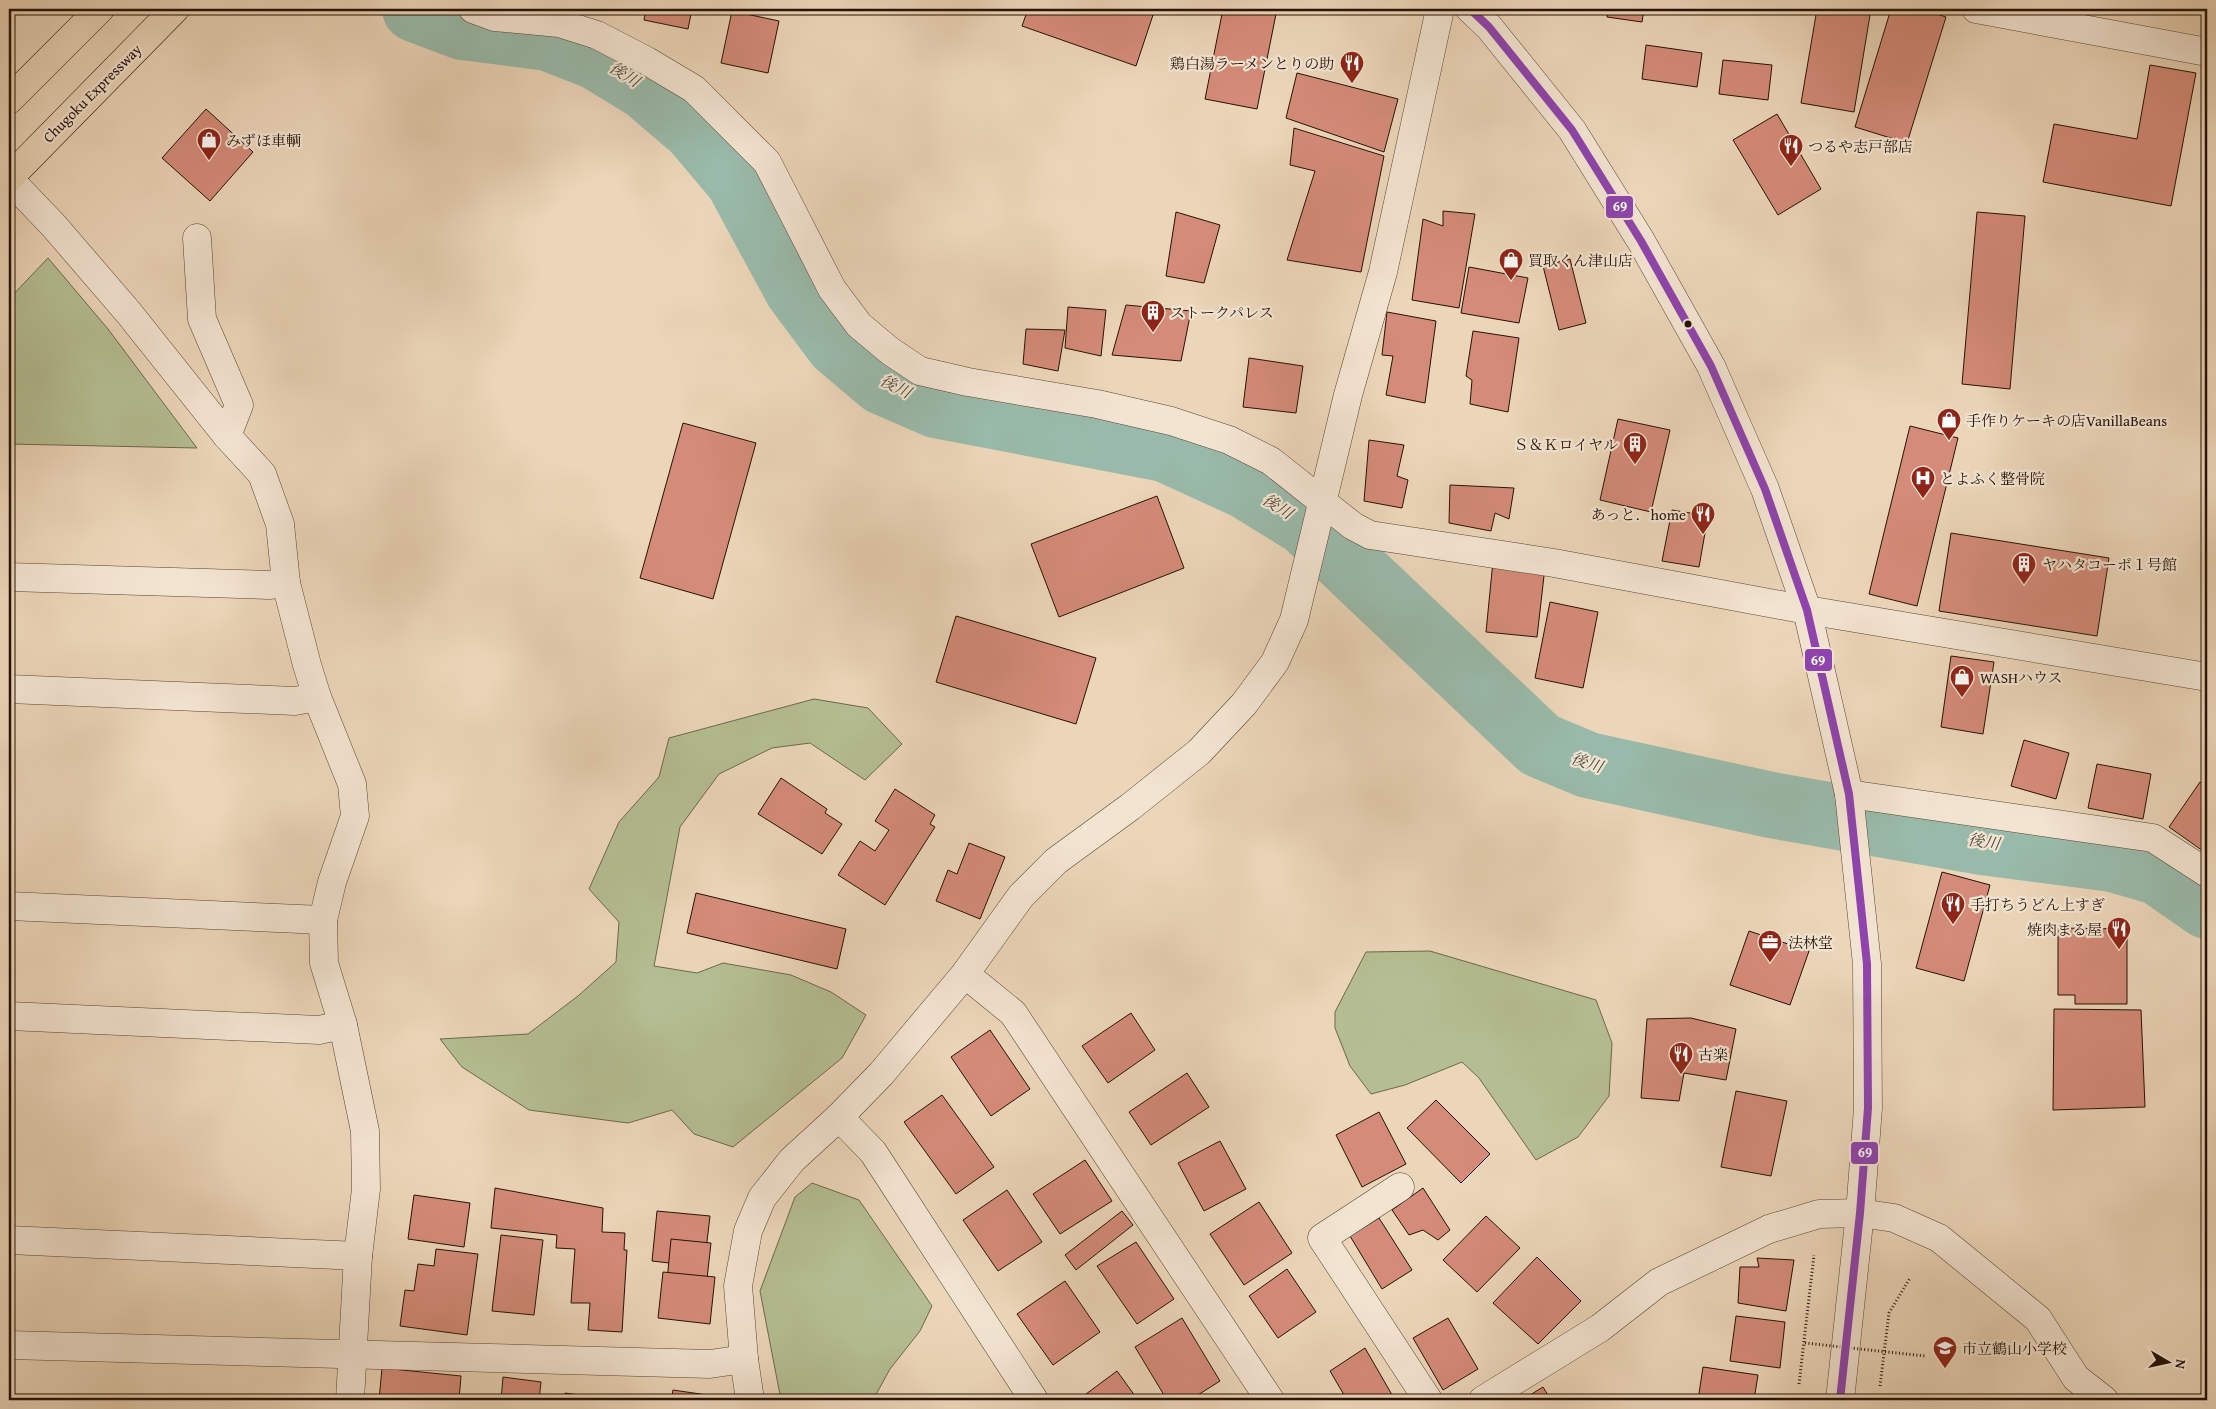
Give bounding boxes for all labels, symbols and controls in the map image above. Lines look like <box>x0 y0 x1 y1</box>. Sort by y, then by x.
street label: Chugoku Expressway <box>38 39 146 147</box>
restaurant icon: 鶏白湯ラーメンとりの助 <box>1339 50 1365 84</box>
place label: 鶏白湯ラーメンとりの助 <box>1170 53 1334 74</box>
water label: 後川 <box>605 55 647 94</box>
shop icon: みずほ車輌 <box>196 127 222 161</box>
place label: みずほ車輌 <box>226 130 301 151</box>
restaurant icon: つるや志戸部店 <box>1778 133 1804 167</box>
place label: つるや志戸部店 <box>1808 136 1913 157</box>
line badge: 69 <box>1605 195 1634 219</box>
text: 69 <box>1613 196 1627 216</box>
shop icon: 買取くん津山店 <box>1498 247 1524 281</box>
place label: 買取くん津山店 <box>1528 250 1633 271</box>
building icon: ストークパレス <box>1140 299 1166 333</box>
place label: ストークパレス <box>1170 302 1274 323</box>
unlabelled marker <box>1683 319 1693 329</box>
water label: 後川 <box>876 368 917 405</box>
shop icon: 手作りケーキの店VanillaBeans <box>1936 407 1962 441</box>
place label: 手作りケーキの店VanillaBeans <box>1966 410 2167 431</box>
building icon: Ｓ＆Ｋロイヤル <box>1622 431 1648 465</box>
place label: Ｓ＆Ｋロイヤル <box>1514 434 1618 455</box>
hospital icon: とよふく整骨院 <box>1910 465 1936 499</box>
place label: とよふく整骨院 <box>1940 468 2045 489</box>
water label: 後川 <box>1258 487 1300 526</box>
restaurant icon: あっと．home <box>1690 501 1716 535</box>
place label: あっと．home <box>1591 504 1686 525</box>
building icon: ヤハタコーポ１号館 <box>2011 551 2037 585</box>
place label: ヤハタコーポ１号館 <box>2042 554 2177 575</box>
line badge: 69 <box>1804 648 1833 672</box>
text: 69 <box>1811 650 1825 670</box>
shop icon: WASHハウス <box>1949 664 1975 698</box>
place label: WASHハウス <box>1980 667 2063 688</box>
water label: 後川 <box>1568 746 1608 779</box>
water label: 後川 <box>1966 827 2004 856</box>
restaurant icon: 手打ちうどん上すぎ <box>1940 891 1966 925</box>
place label: 手打ちうどん上すぎ <box>1970 894 2105 915</box>
restaurant icon: 焼肉まる屋 <box>2106 916 2132 950</box>
place label: 焼肉まる屋 <box>2027 919 2102 940</box>
office icon: 法林堂 <box>1757 929 1783 963</box>
place label: 法林堂 <box>1788 932 1833 953</box>
restaurant icon: 古楽 <box>1668 1041 1694 1075</box>
place label: 古楽 <box>1698 1044 1728 1065</box>
line badge: 69 <box>1850 1141 1879 1165</box>
text: 69 <box>1858 1142 1872 1162</box>
school or university icon: 市立鶴山小学校 <box>1932 1335 1958 1369</box>
north arrow <box>2144 1336 2194 1386</box>
place label: 市立鶴山小学校 <box>1962 1338 2067 1359</box>
text: N <box>2170 1358 2191 1371</box>

